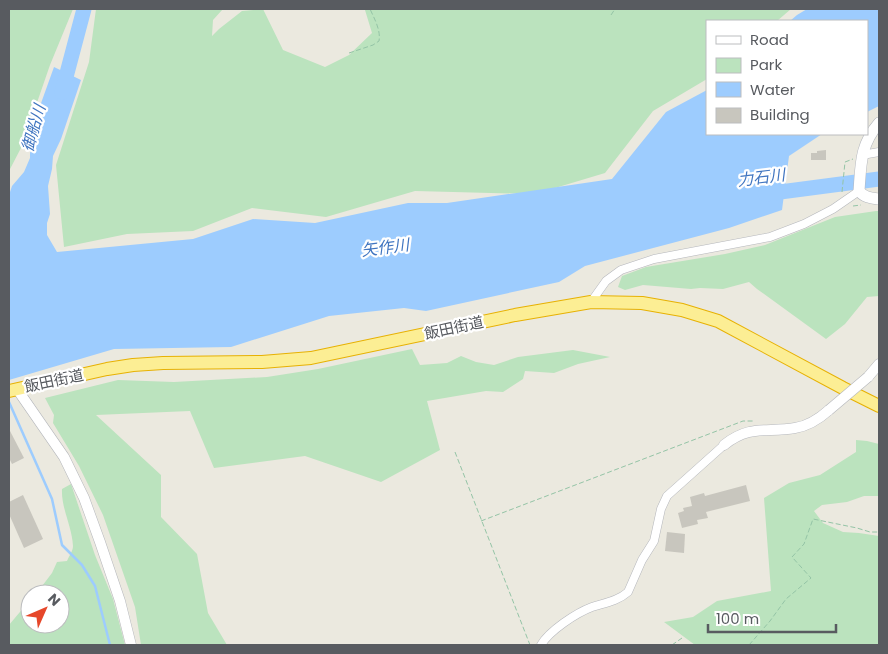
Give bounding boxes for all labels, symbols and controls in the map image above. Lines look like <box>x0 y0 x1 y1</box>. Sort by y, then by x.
legend <box>706 20 868 135</box>
text: Road <box>750 29 789 50</box>
text: Park <box>750 54 782 75</box>
text: Water <box>750 79 796 100</box>
water label: 御船川 <box>16 100 52 154</box>
text: Building <box>750 104 810 125</box>
water label: 力石川 <box>736 163 788 192</box>
water label: 矢作川 <box>360 233 412 262</box>
street label: 飯田街道 <box>422 311 485 344</box>
street label: 飯田街道 <box>22 364 85 397</box>
north arrow <box>20 584 70 634</box>
text: N <box>43 589 65 611</box>
scale bar <box>708 602 836 634</box>
text: 100 m <box>716 608 759 629</box>

